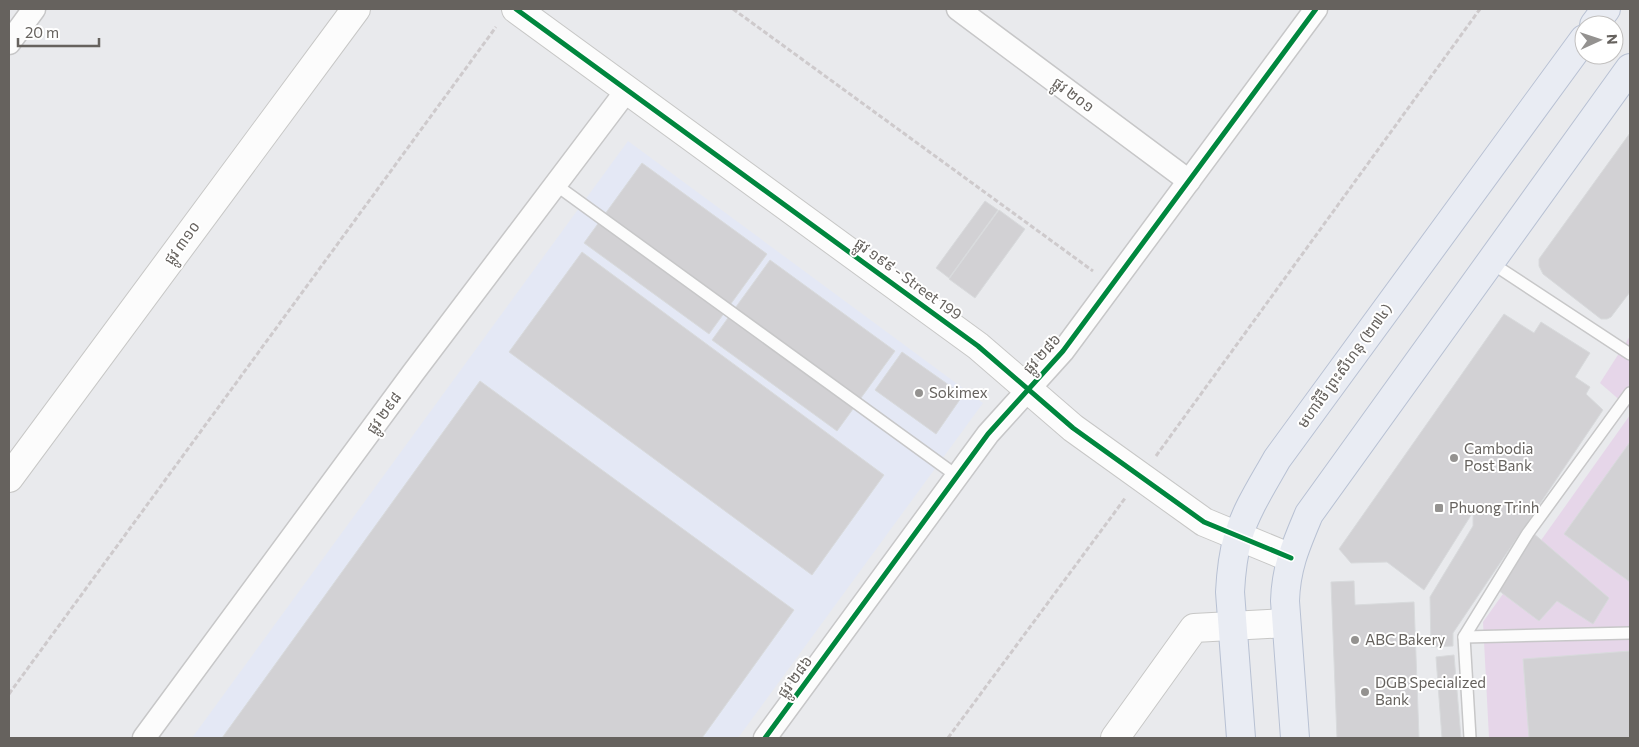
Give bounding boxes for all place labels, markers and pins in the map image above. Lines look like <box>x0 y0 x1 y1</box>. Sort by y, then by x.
place label: Sokimex <box>929 383 988 401</box>
marker: Sokimex <box>913 387 925 399</box>
place label: Cambodia Post Bank <box>1464 439 1533 474</box>
marker: Cambodia Post Bank <box>1448 452 1460 464</box>
place label: Phuong Trinh <box>1449 498 1539 516</box>
marker: Phuong Trinh <box>1433 502 1445 514</box>
place label: ABC Bakery <box>1365 630 1445 648</box>
marker: ABC Bakery <box>1349 634 1361 646</box>
place label: DGB Specialized Bank <box>1375 673 1486 708</box>
marker: DGB Specialized Bank <box>1359 686 1371 698</box>

